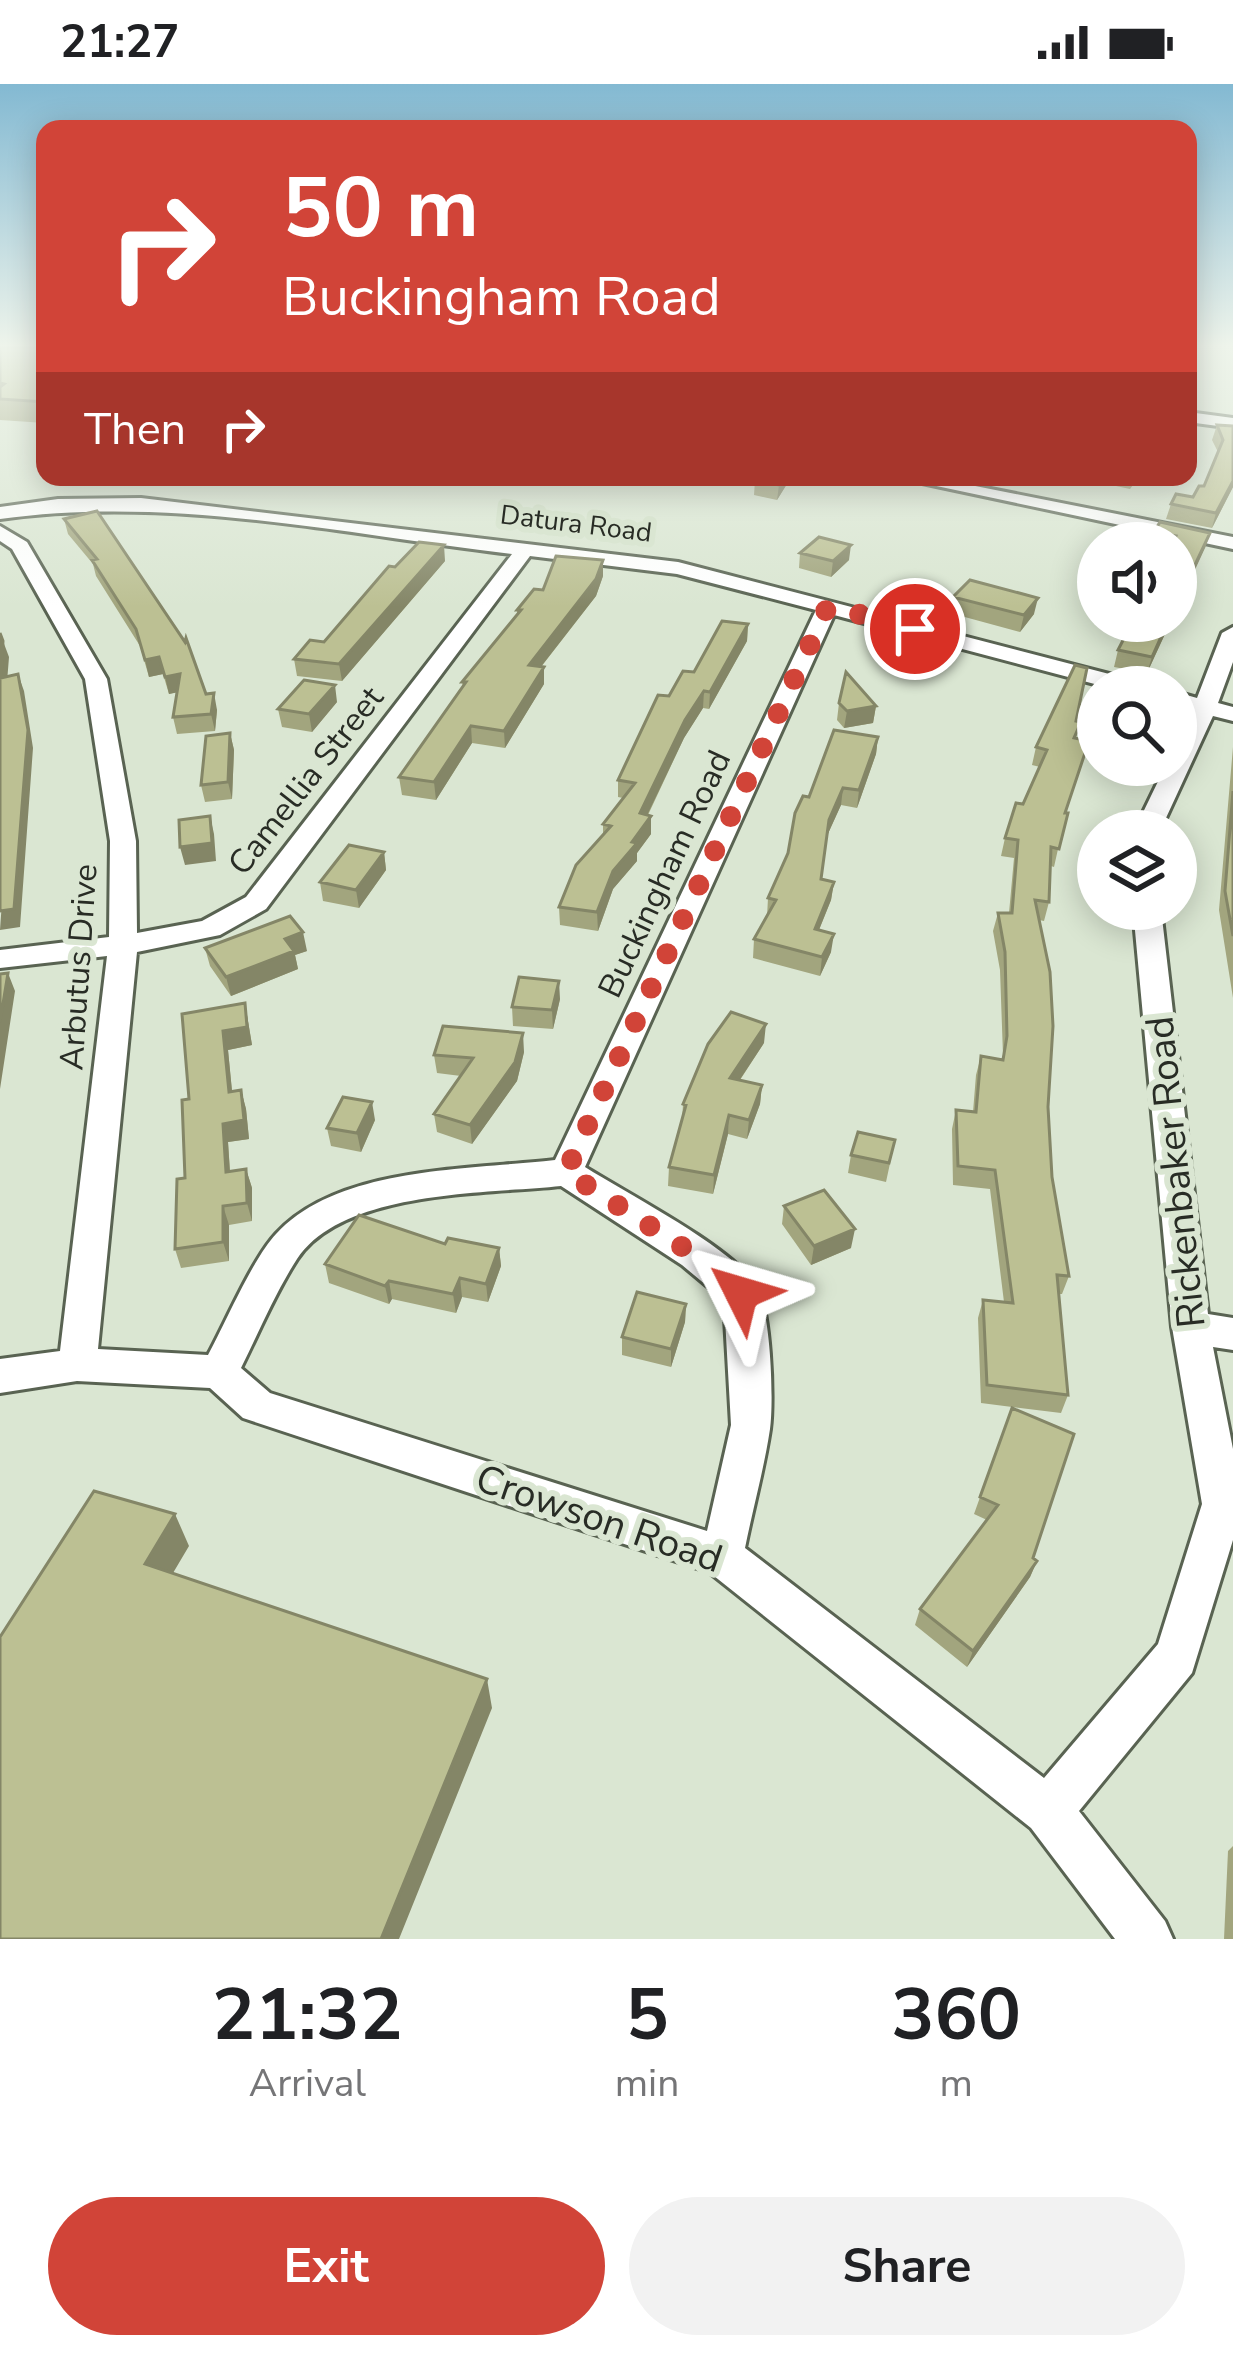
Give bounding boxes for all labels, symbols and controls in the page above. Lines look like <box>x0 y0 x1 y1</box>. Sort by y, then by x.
text: 21:27 <box>60 12 179 73</box>
text: 50 m <box>282 151 479 266</box>
icon: right <box>84 168 240 324</box>
text: Buckingham Road <box>282 260 721 334</box>
icon: right <box>210 396 276 462</box>
text: Then <box>84 399 186 460</box>
street label: Datura Road <box>498 496 654 552</box>
map controls <box>1077 522 1197 930</box>
button: sound <box>1077 522 1197 642</box>
pin <box>864 578 966 680</box>
icon: arrive <box>882 596 948 662</box>
button: search <box>1077 666 1197 786</box>
street label: Camellia Street <box>218 677 394 885</box>
street label: Buckingham Road <box>588 743 742 1005</box>
button: layers <box>1077 810 1197 930</box>
street label: Arbutus Drive <box>49 863 109 1071</box>
street label: Rickenbaker Road <box>1133 1014 1219 1330</box>
position arrow <box>678 1230 804 1356</box>
street label: Crowson Road <box>469 1452 729 1586</box>
text: 21:32 <box>212 1966 403 2064</box>
text: 5 <box>625 1966 669 2064</box>
text: 360 <box>891 1966 1021 2064</box>
text: Arrival <box>249 2057 366 2110</box>
text: min <box>615 2057 679 2110</box>
text: m <box>939 2057 973 2110</box>
button: Exit <box>48 2197 605 2335</box>
button: Share <box>629 2197 1185 2335</box>

